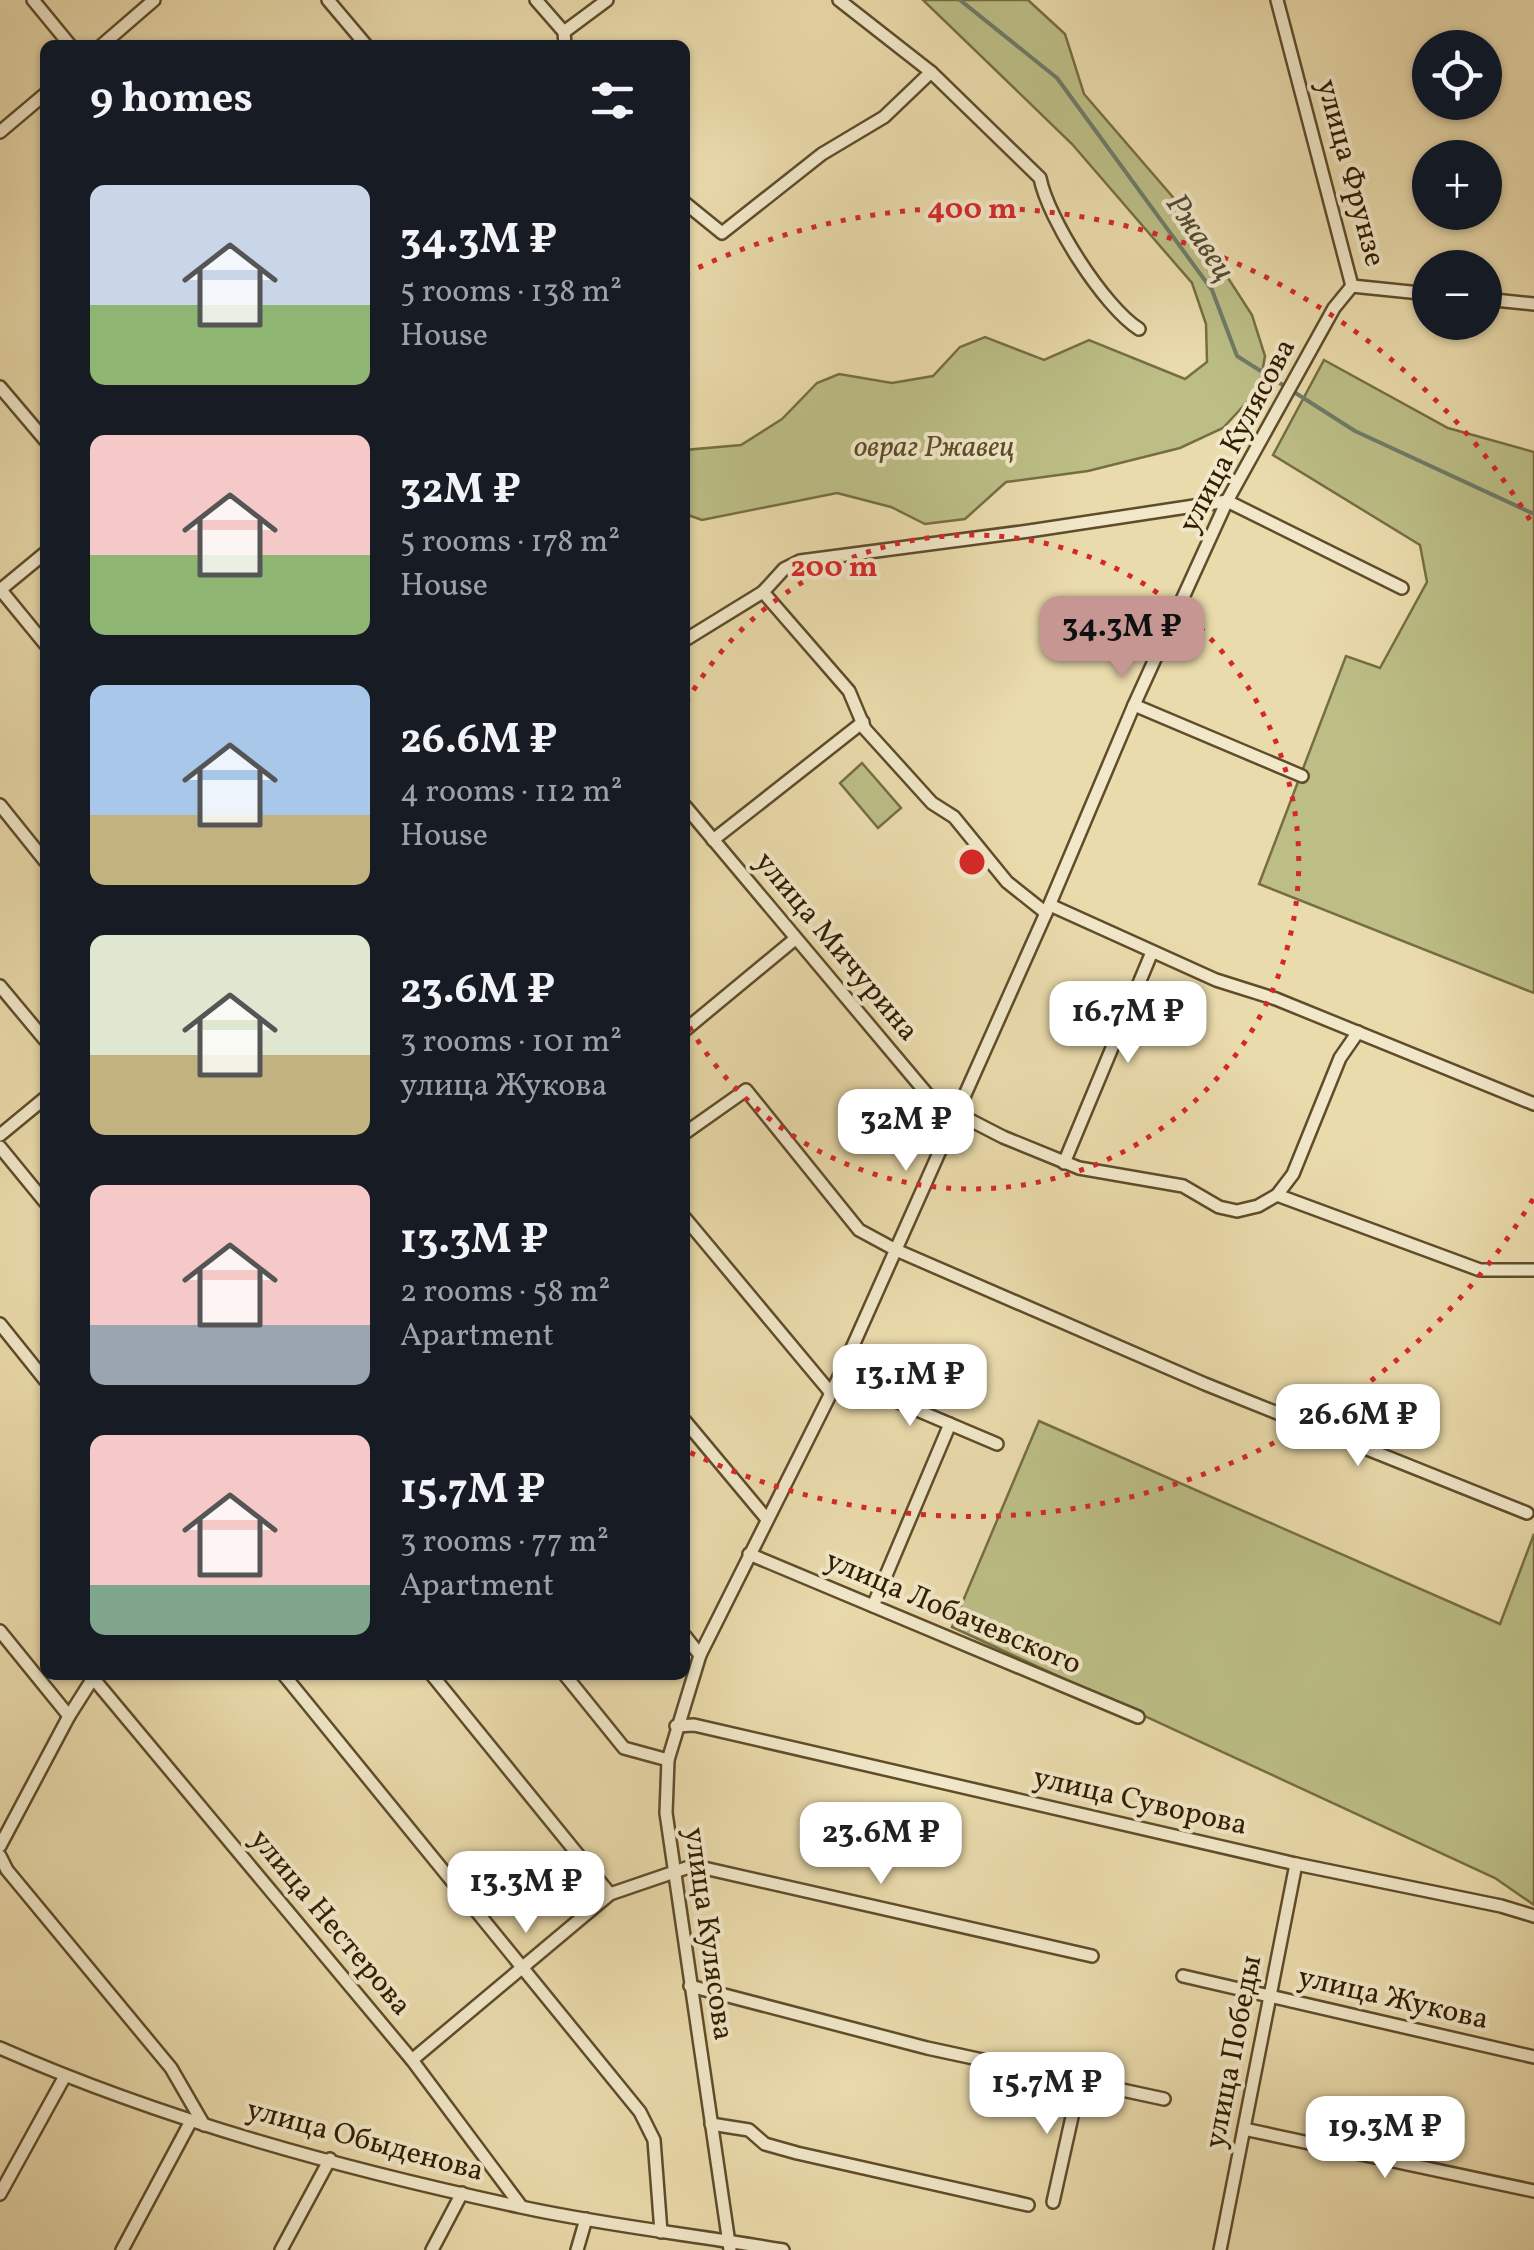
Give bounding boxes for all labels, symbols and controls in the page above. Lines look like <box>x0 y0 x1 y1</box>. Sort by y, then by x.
map controls <box>1412 30 1502 340</box>
button: locate <box>1412 30 1502 120</box>
text: 9 homes <box>90 71 253 130</box>
icon: filters <box>585 73 640 128</box>
street label: улица Фрунзе <box>1305 75 1395 271</box>
button: + <box>1412 140 1502 230</box>
water label: Ржавец <box>1154 186 1244 290</box>
text: 400 m <box>927 189 1017 231</box>
text: 34.3M ₽ <box>400 212 557 271</box>
icon: home <box>170 225 290 345</box>
button: − <box>1412 250 1502 340</box>
text: 5 rooms · 138 m² <box>400 271 622 315</box>
text: House <box>400 315 488 359</box>
street label: улица Кулясова <box>1169 331 1307 541</box>
park label: овраг Ржавец <box>854 427 1014 469</box>
text: 32M ₽ <box>400 462 521 521</box>
icon: home <box>170 475 290 595</box>
text: 5 rooms · 178 m² <box>400 521 620 565</box>
text: 200 m <box>790 547 878 589</box>
text: House <box>400 565 488 609</box>
pin: 34.3M ₽ <box>1030 596 1214 681</box>
text: 34.3M ₽ <box>1062 606 1182 650</box>
text: 26.6M ₽ <box>400 712 558 771</box>
icon: home <box>170 725 290 845</box>
text: 4 rooms · 112 m² <box>400 771 623 815</box>
text: House <box>400 815 488 859</box>
street label: улица Мичурина <box>744 843 928 1051</box>
centre of rings <box>954 844 990 880</box>
text: 23.6M ₽ <box>400 962 555 1021</box>
icon: home <box>170 975 290 1095</box>
pin: 16.7M ₽ <box>1036 981 1220 1066</box>
text: 16.7M ₽ <box>1071 991 1185 1035</box>
text: 3 rooms · 101 m² <box>400 1021 622 1065</box>
text: улица Жукова <box>400 1065 607 1109</box>
pin: 32M ₽ <box>836 1089 976 1174</box>
text: 32M ₽ <box>860 1099 952 1143</box>
text: 13.3M ₽ <box>400 1212 549 1271</box>
icon: home <box>170 1225 290 1345</box>
text: 2 rooms · 58 m² <box>400 1271 610 1315</box>
text: Apartment <box>400 1315 554 1359</box>
pin: 13.1M ₽ <box>818 1344 1002 1429</box>
text: 13.1M ₽ <box>855 1354 965 1398</box>
pin: 26.6M ₽ <box>1266 1384 1450 1469</box>
text: 26.6M ₽ <box>1298 1394 1418 1438</box>
text: 15.7M ₽ <box>400 1462 546 1521</box>
icon: home <box>170 1475 290 1595</box>
text: 3 rooms · 77 m² <box>400 1521 609 1565</box>
street label: улица Лобачевского <box>818 1540 1088 1686</box>
text: Apartment <box>400 1565 554 1609</box>
street label: улица Суворова <box>1029 1757 1251 1847</box>
pin: 23.6M ₽ <box>789 1802 973 1887</box>
text: 23.6M ₽ <box>822 1812 940 1856</box>
street label: улица Нестерова <box>239 1820 421 2026</box>
street label: улица Кулясова <box>672 1825 744 2043</box>
pin: 13.3M ₽ <box>434 1851 618 1936</box>
text: 13.3M ₽ <box>469 1861 583 1905</box>
street label: улица Победы <box>1195 1952 1273 2152</box>
street label: улица Жукова <box>1294 1957 1492 2041</box>
pin: 15.7M ₽ <box>955 2052 1139 2137</box>
text: 15.7M ₽ <box>992 2062 1102 2106</box>
street label: улица Обыденова <box>242 2089 488 2193</box>
pin: 19.3M ₽ <box>1293 2096 1477 2181</box>
text: 19.3M ₽ <box>1328 2106 1442 2150</box>

